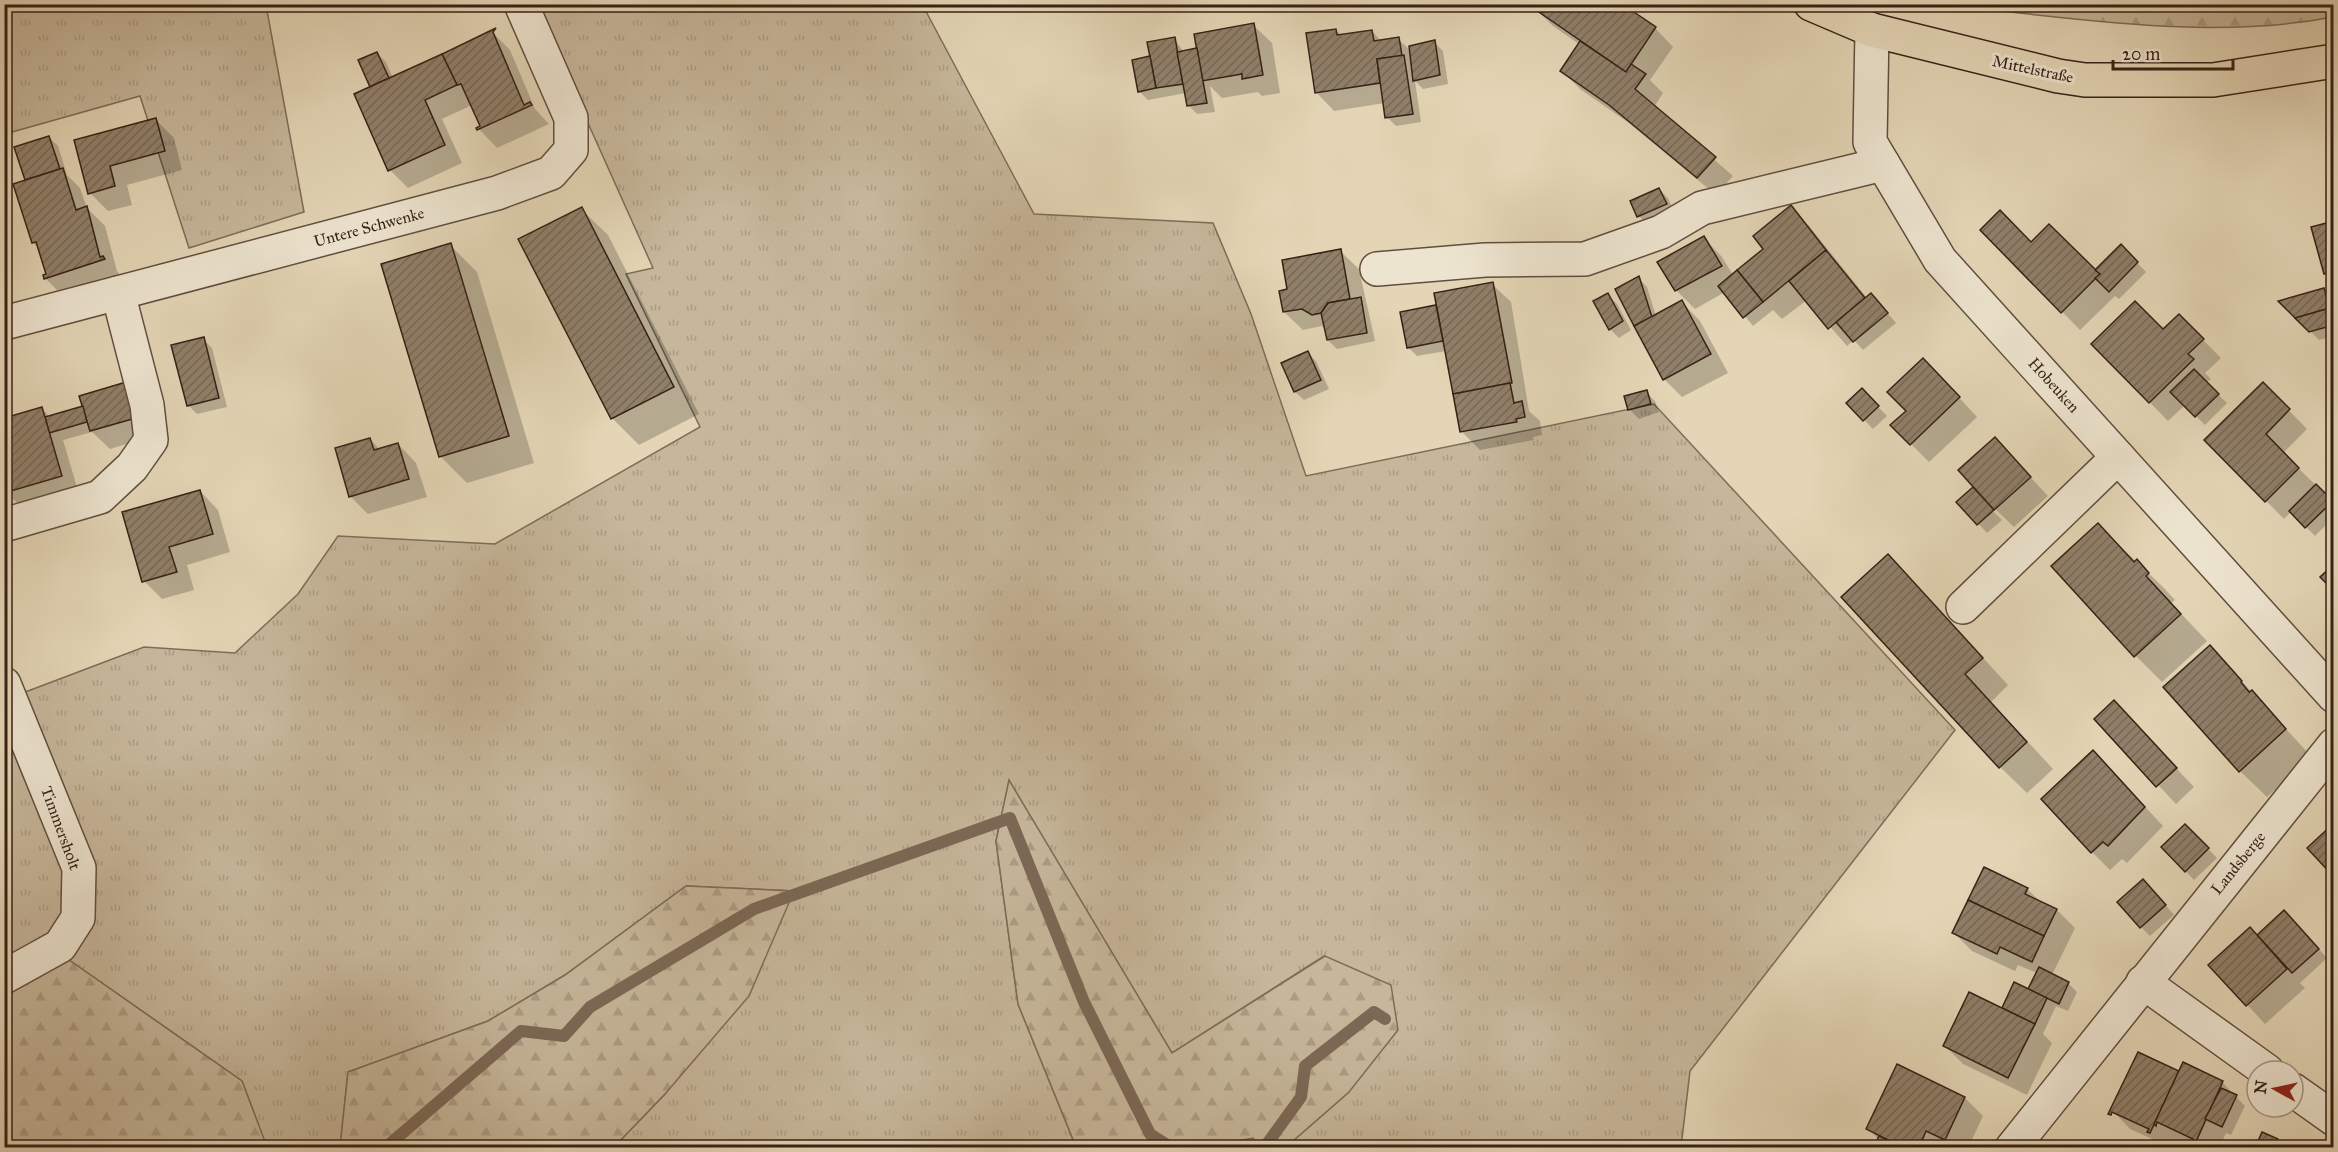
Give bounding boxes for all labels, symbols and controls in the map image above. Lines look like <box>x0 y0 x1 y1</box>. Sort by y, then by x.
scale bar <box>2113 33 2233 71</box>
text: 20 m <box>2122 43 2160 65</box>
street label: Mittelstraße <box>1991 51 2076 87</box>
street label: Untere Schwenke <box>312 203 427 251</box>
street label: Hobeuken <box>2024 354 2084 417</box>
street label: Timmersholt <box>37 784 85 873</box>
street label: Landsberge <box>2207 827 2270 899</box>
north arrow <box>2245 1059 2305 1119</box>
text: N <box>2250 1079 2271 1095</box>

